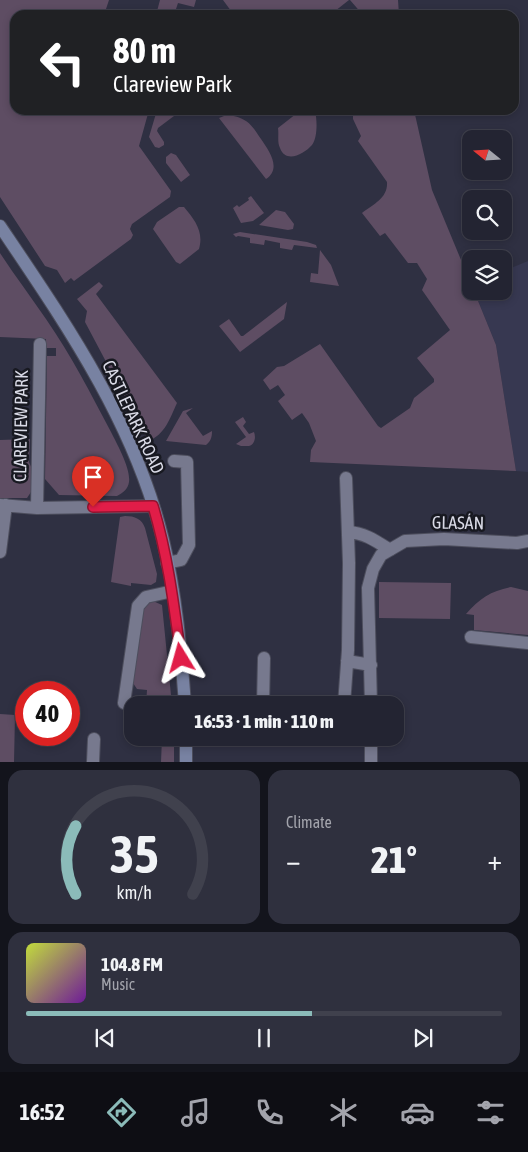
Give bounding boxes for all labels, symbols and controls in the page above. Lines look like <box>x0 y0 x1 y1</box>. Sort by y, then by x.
icon: left <box>30 30 95 95</box>
text: 80 m <box>113 30 176 70</box>
text: Clareview Park <box>113 71 232 97</box>
north arrow <box>462 130 512 180</box>
map controls <box>462 130 512 300</box>
button: search <box>462 190 512 240</box>
button: layers <box>462 250 512 300</box>
street label: CASTLEPARK ROAD <box>98 357 169 477</box>
street label: CLAREVIEW PARK <box>9 370 32 482</box>
pin <box>72 456 114 507</box>
icon: arrive <box>79 463 107 491</box>
street label: GLASÁN <box>432 512 484 533</box>
position arrow <box>154 631 206 683</box>
speed limit sign: 40 <box>15 681 80 746</box>
text: 16:53 · 1 min · 110 m <box>194 710 334 732</box>
text: Climate <box>286 813 332 831</box>
text: 35 <box>110 824 158 884</box>
text: 21° <box>371 838 417 881</box>
text: − <box>286 844 301 876</box>
text: + <box>487 844 502 876</box>
text: km/h <box>116 882 152 903</box>
text: 104.8 FM <box>101 953 163 975</box>
text: Music <box>101 975 135 993</box>
icon: previous <box>91 1024 119 1052</box>
icon: pause <box>250 1024 278 1052</box>
icon: next <box>409 1024 437 1052</box>
icon: directions <box>104 1095 139 1130</box>
icon: music <box>178 1095 213 1130</box>
icon: phone <box>252 1095 287 1130</box>
icon: climate <box>326 1095 361 1130</box>
icon: car <box>400 1095 435 1130</box>
icon: filters <box>473 1095 508 1130</box>
text: 16:52 <box>19 1099 65 1125</box>

